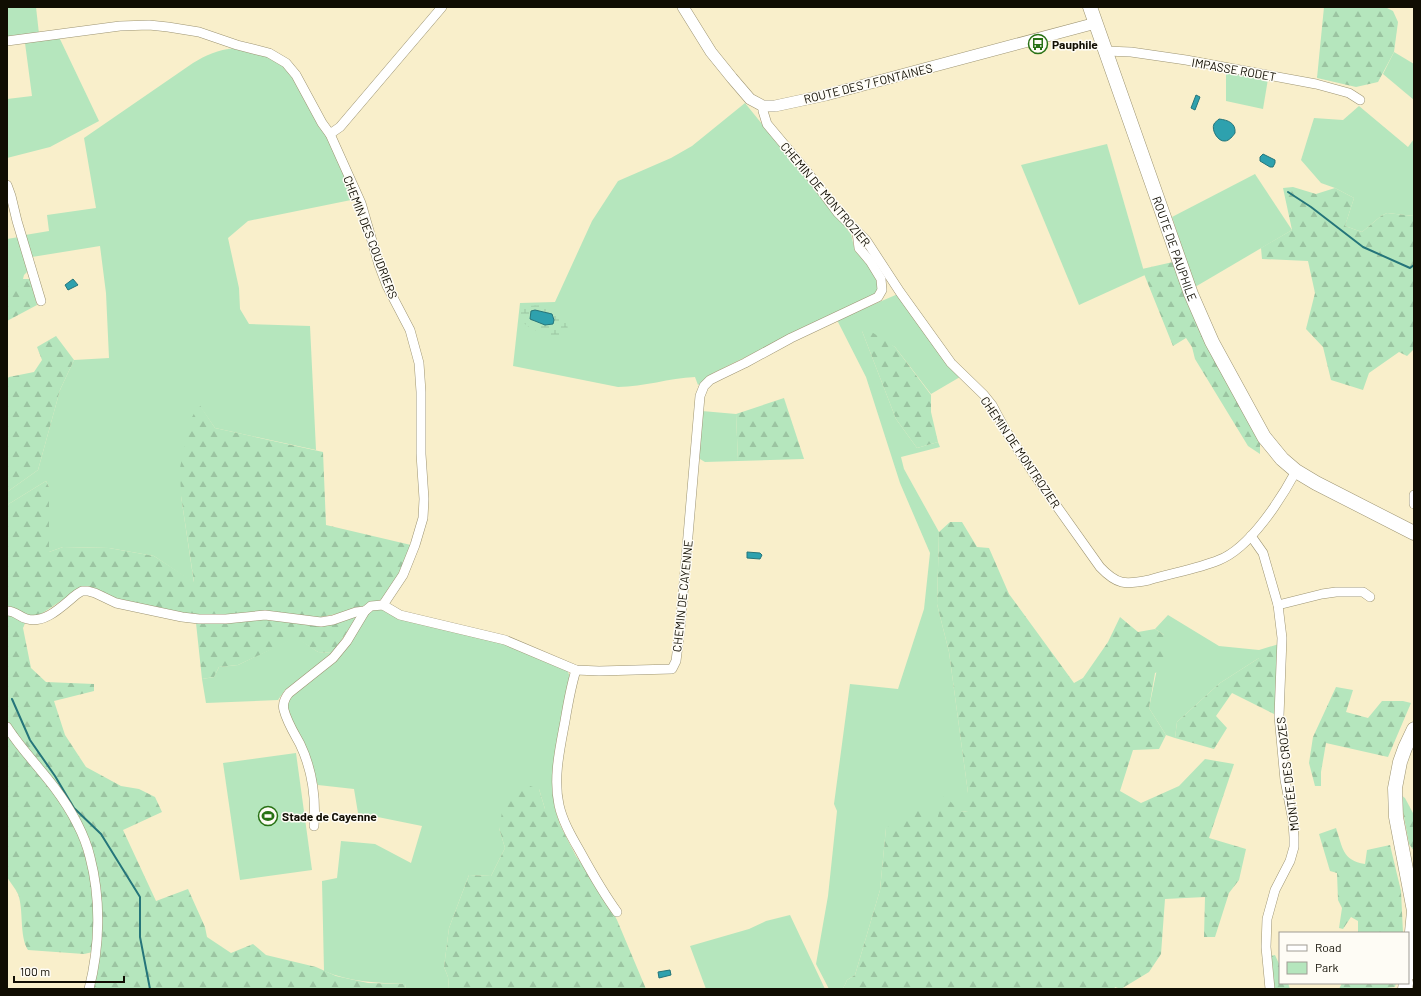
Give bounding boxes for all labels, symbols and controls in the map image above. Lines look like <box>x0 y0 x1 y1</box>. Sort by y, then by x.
bus stop icon: Pauphile <box>1027 33 1049 55</box>
place label: Pauphile <box>1052 37 1098 51</box>
street label: IMPASSE RODET <box>1191 55 1277 83</box>
street label: ROUTE DES 7 FONTAINES <box>802 60 934 106</box>
street label: CHEMIN DE MONTROZIER <box>778 139 874 249</box>
street label: CHEMIN DES COUDRIERS <box>341 173 401 301</box>
street label: ROUTE DE PAUPHILE <box>1150 194 1200 303</box>
street label: CHEMIN DE MONTROZIER <box>978 393 1064 511</box>
street label: CHEMIN DE CAYENNE <box>669 539 695 653</box>
street label: MONTÉE DES CROZES <box>1273 716 1301 832</box>
sports icon: Stade de Cayenne <box>257 805 279 827</box>
place label: Stade de Cayenne <box>282 809 377 823</box>
legend <box>1279 932 1409 984</box>
text: Road <box>1315 940 1342 954</box>
scale bar <box>14 958 124 984</box>
text: Park <box>1315 960 1339 974</box>
text: 100 m <box>20 964 50 978</box>

